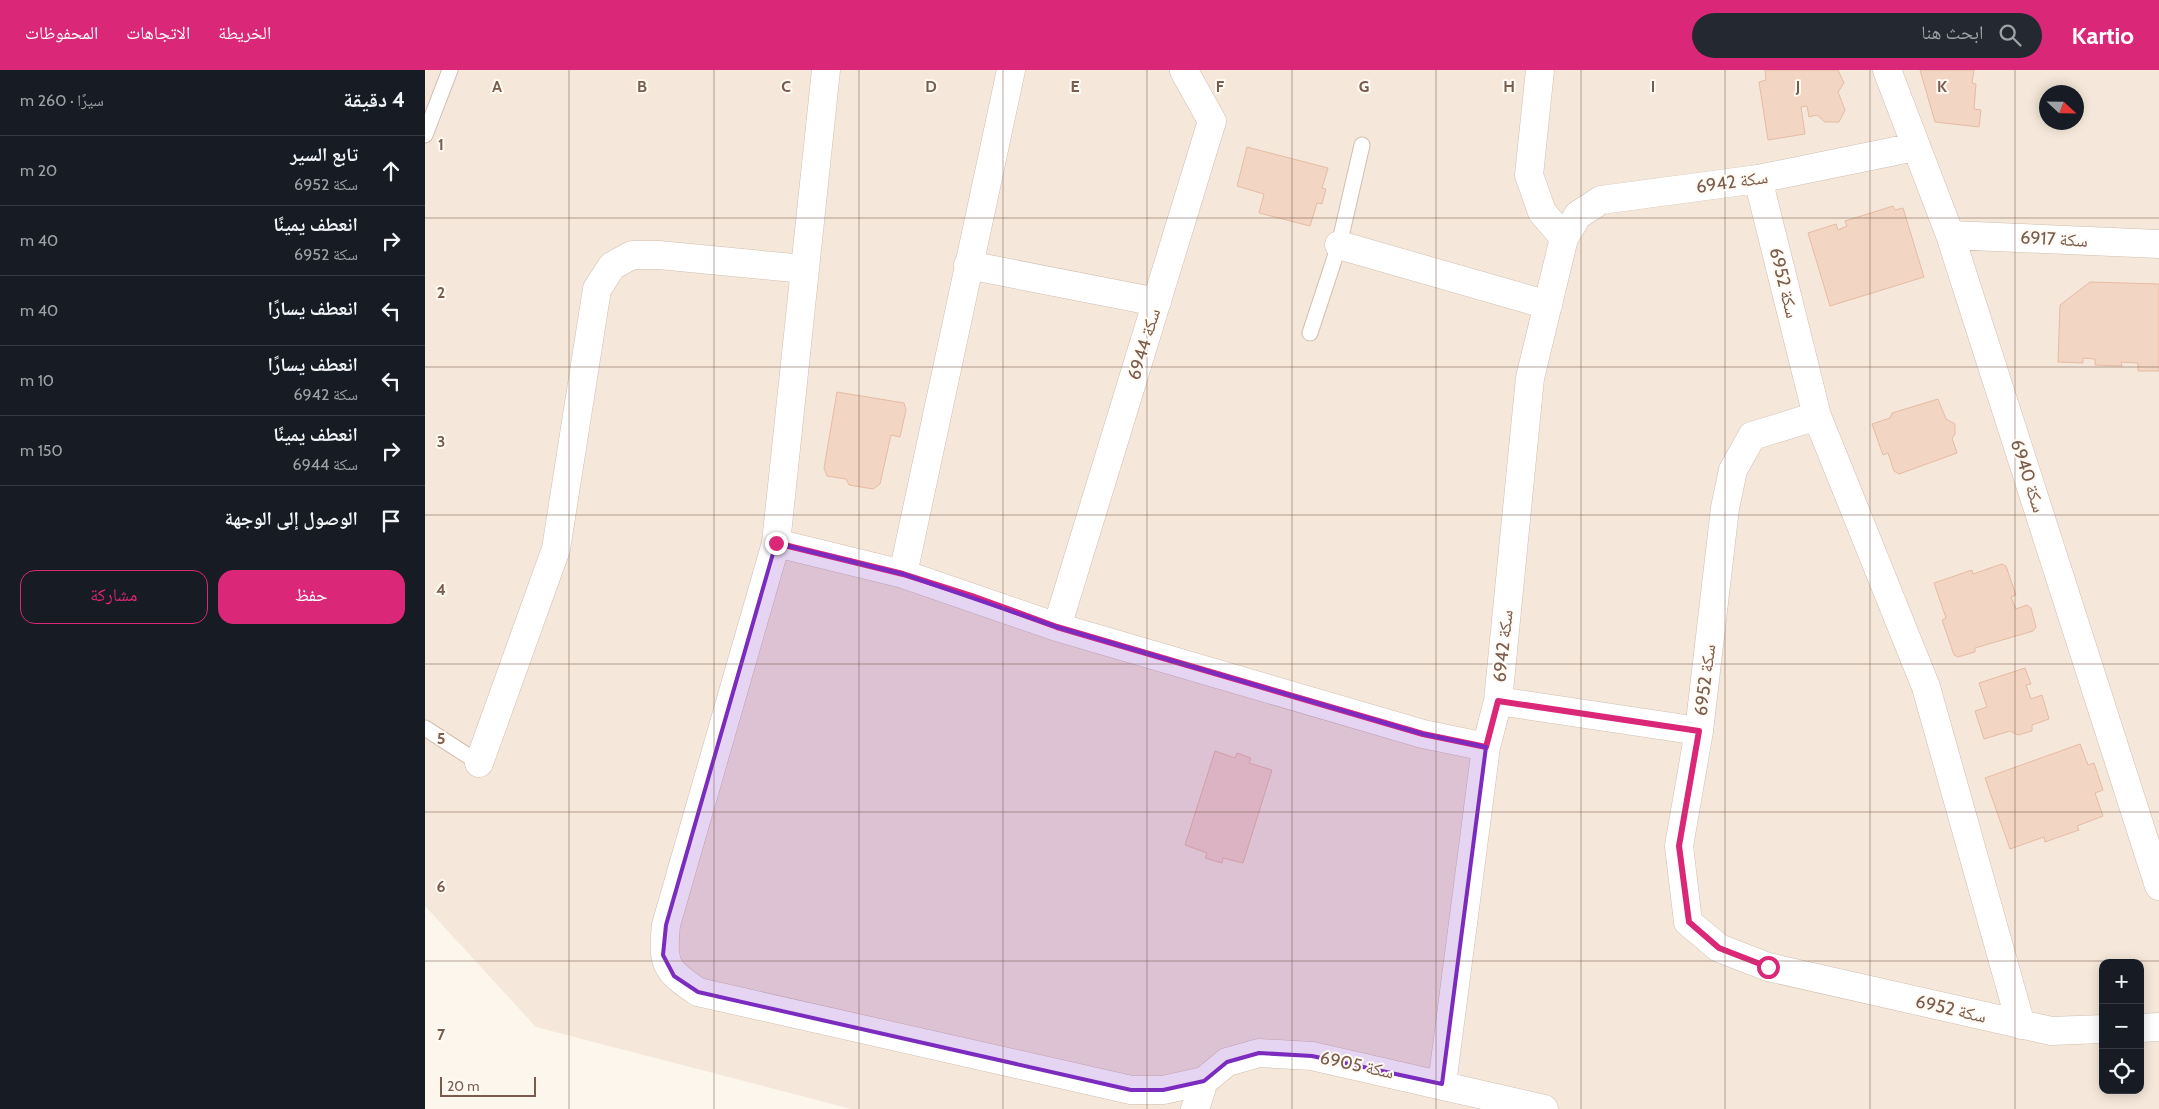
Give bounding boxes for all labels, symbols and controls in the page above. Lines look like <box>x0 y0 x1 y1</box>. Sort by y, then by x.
search box <box>1692 13 2042 58</box>
text: ابحث هنا <box>1921 21 1984 44</box>
icon: search <box>1996 21 2024 49</box>
text: Kartio <box>2072 21 2134 50</box>
text: المحفوظات <box>25 22 98 44</box>
text: الاتجاهات <box>126 22 190 44</box>
text: الخريطة <box>218 22 271 44</box>
text: A <box>492 77 502 96</box>
text: B <box>637 77 647 96</box>
text: C <box>781 77 791 96</box>
text: D <box>925 77 937 96</box>
text: E <box>1070 77 1080 96</box>
text: F <box>1216 77 1225 96</box>
text: G <box>1359 77 1369 96</box>
text: H <box>1503 77 1515 96</box>
text: I <box>1651 77 1655 96</box>
text: J <box>1795 77 1800 96</box>
text: K <box>1937 77 1947 96</box>
north arrow <box>2039 85 2084 130</box>
text: 4 دقيقة <box>343 87 405 112</box>
text: سيرًا · 260 m <box>20 91 104 110</box>
text: 1 <box>438 135 444 154</box>
text: تابع السير <box>290 143 358 166</box>
icon: ahead <box>377 157 405 185</box>
text: 20 m <box>20 161 57 180</box>
street label: سكة 6942 <box>1695 166 1769 198</box>
text: سكة 6952 <box>294 175 358 194</box>
text: انعطف يمينًا <box>273 213 358 236</box>
street label: سكة 6917 <box>2020 226 2088 252</box>
icon: right <box>377 227 405 255</box>
text: 40 m <box>20 231 58 250</box>
text: سكة 6952 <box>294 245 358 264</box>
street label: سكة 6952 <box>1765 245 1803 321</box>
text: 2 <box>437 283 445 302</box>
text: انعطف يسارًا <box>268 297 358 320</box>
icon: left <box>377 297 405 325</box>
text: 40 m <box>20 301 58 320</box>
street label: سكة 6944 <box>1123 306 1165 382</box>
text: انعطف يسارًا <box>268 353 358 376</box>
icon: left <box>377 367 405 395</box>
text: 10 m <box>20 371 54 390</box>
text: سكة 6942 <box>293 385 358 404</box>
text: انعطف يمينًا <box>273 423 358 446</box>
text: 3 <box>437 432 445 451</box>
icon: right <box>377 437 405 465</box>
street label: سكة 6940 <box>2006 437 2050 515</box>
text: 150 m <box>20 441 63 460</box>
text: سكة 6944 <box>293 455 358 474</box>
text: الوصول إلى الوجهة <box>225 507 358 530</box>
icon: arrive <box>377 507 405 535</box>
route end <box>765 532 788 555</box>
button: مشاركة <box>20 570 208 624</box>
button: حفظ <box>218 570 405 624</box>
text: 4 <box>436 580 446 599</box>
street label: سكة 6942 <box>1488 609 1518 683</box>
street label: سكة 6952 <box>1690 643 1720 717</box>
text: 5 <box>437 729 445 748</box>
text: 6 <box>437 877 446 896</box>
route start <box>1757 956 1780 979</box>
map controls <box>2099 959 2144 1094</box>
button: + <box>2099 959 2144 1004</box>
street label: سكة 6952 <box>1913 990 1989 1028</box>
button: − <box>2099 1004 2144 1049</box>
text: 7 <box>437 1025 446 1044</box>
street label: سكة 6905 <box>1318 1046 1396 1084</box>
button: locate <box>2099 1049 2144 1094</box>
scale bar <box>440 1074 536 1097</box>
text: 20 m <box>447 1077 480 1095</box>

